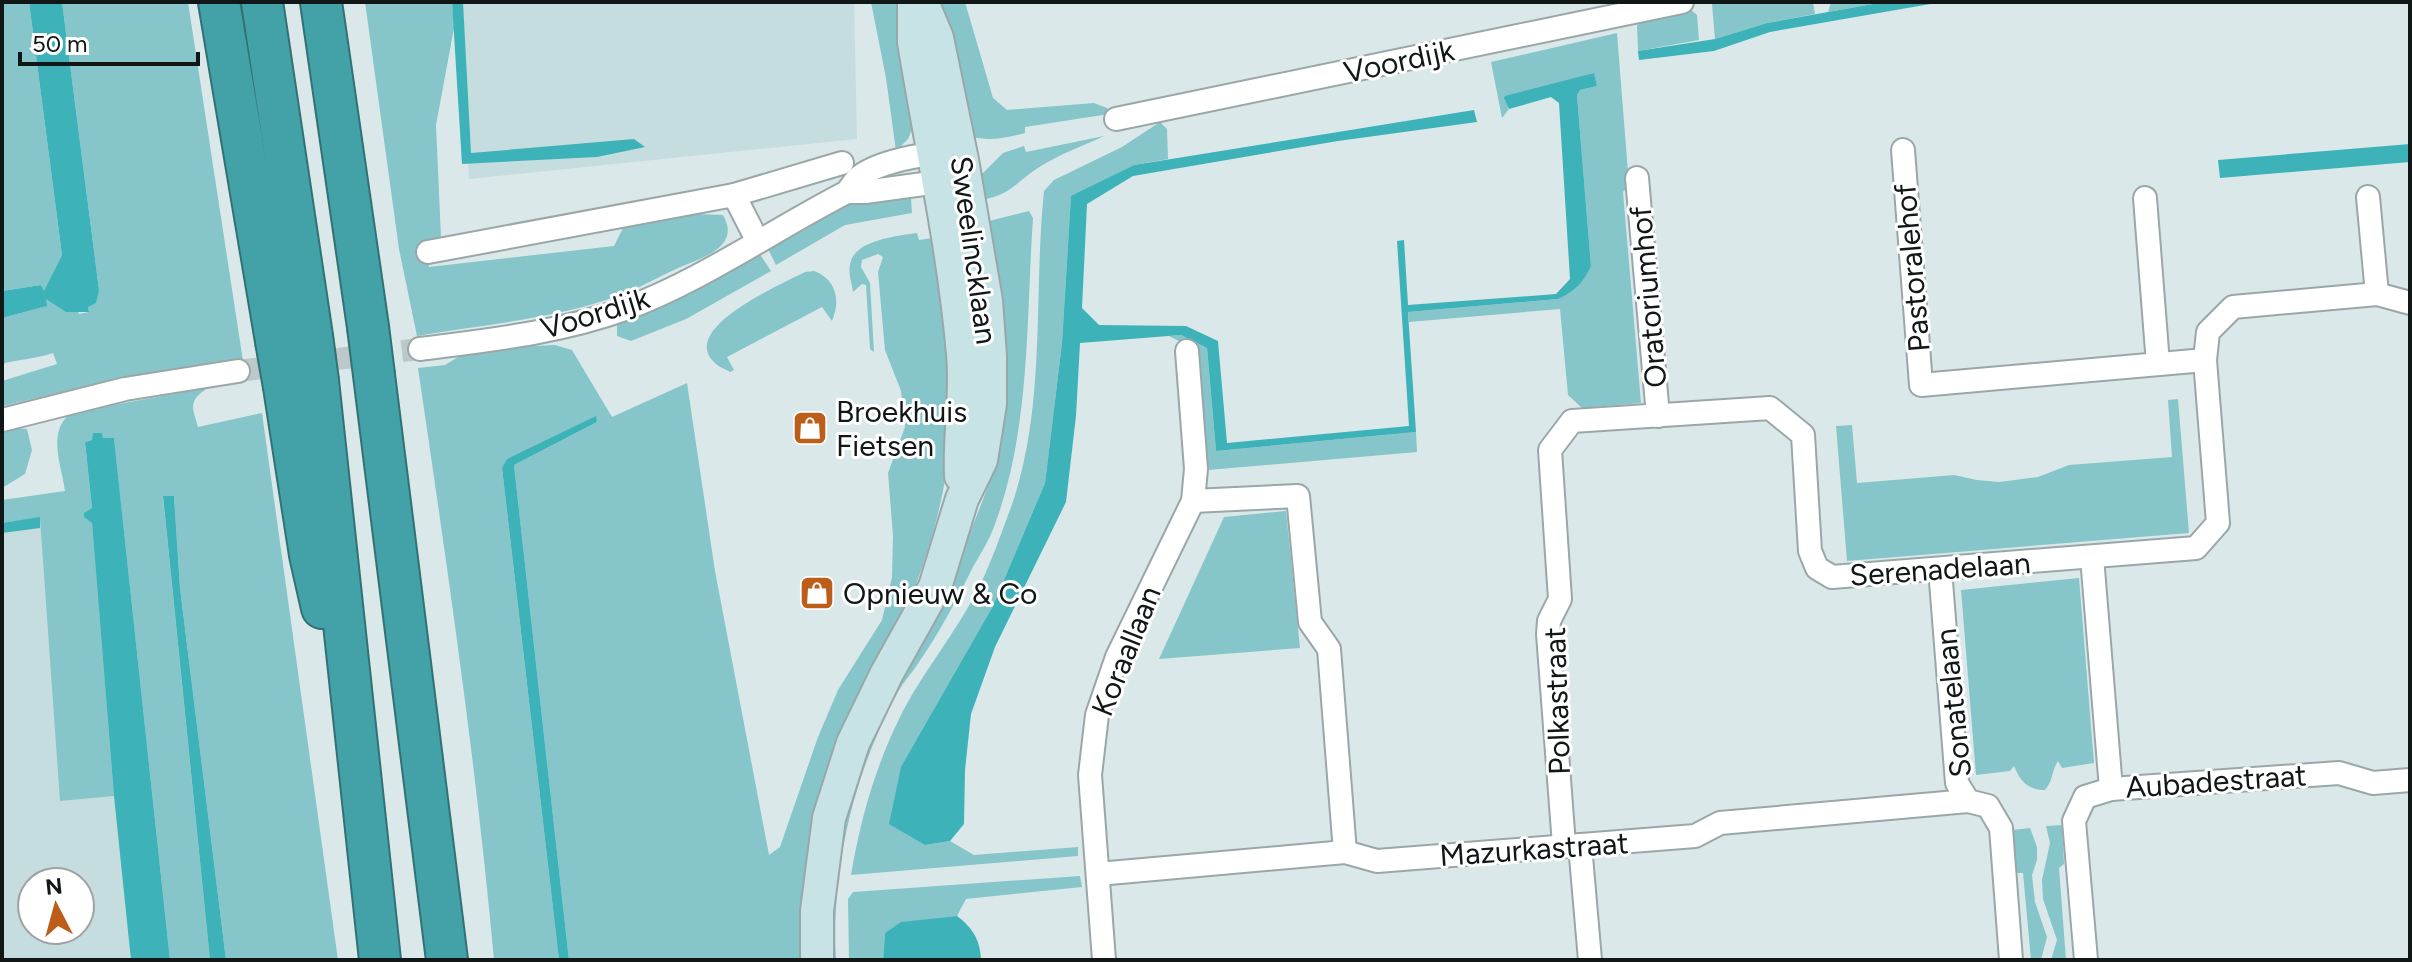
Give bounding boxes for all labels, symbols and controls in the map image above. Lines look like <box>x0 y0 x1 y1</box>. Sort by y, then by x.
scale bar <box>20 16 198 66</box>
text: 50 m <box>32 29 88 58</box>
street label: Voordijk <box>1341 31 1458 91</box>
street label: Sweelincklaan <box>943 154 1005 346</box>
street label: Pastoralehof <box>1886 182 1938 354</box>
street label: Oratoriumhof <box>1622 205 1674 389</box>
street label: Voordijk <box>536 279 654 347</box>
place label: Broekhuis Fietsen <box>836 393 967 464</box>
shop icon: Broekhuis Fietsen <box>791 409 829 447</box>
street label: Serenadelaan <box>1848 544 2032 594</box>
shop icon: Opnieuw & Co <box>798 574 836 612</box>
place label: Opnieuw & Co <box>843 575 1038 612</box>
street label: Koraallaan <box>1083 581 1169 721</box>
street label: Polkastraat <box>1536 626 1578 776</box>
street label: Sonatelaan <box>1927 627 1979 779</box>
street label: Aubadestraat <box>2124 756 2308 806</box>
street label: Mazurkastraat <box>1438 824 1630 874</box>
north arrow <box>16 866 96 946</box>
text: N <box>44 872 64 901</box>

